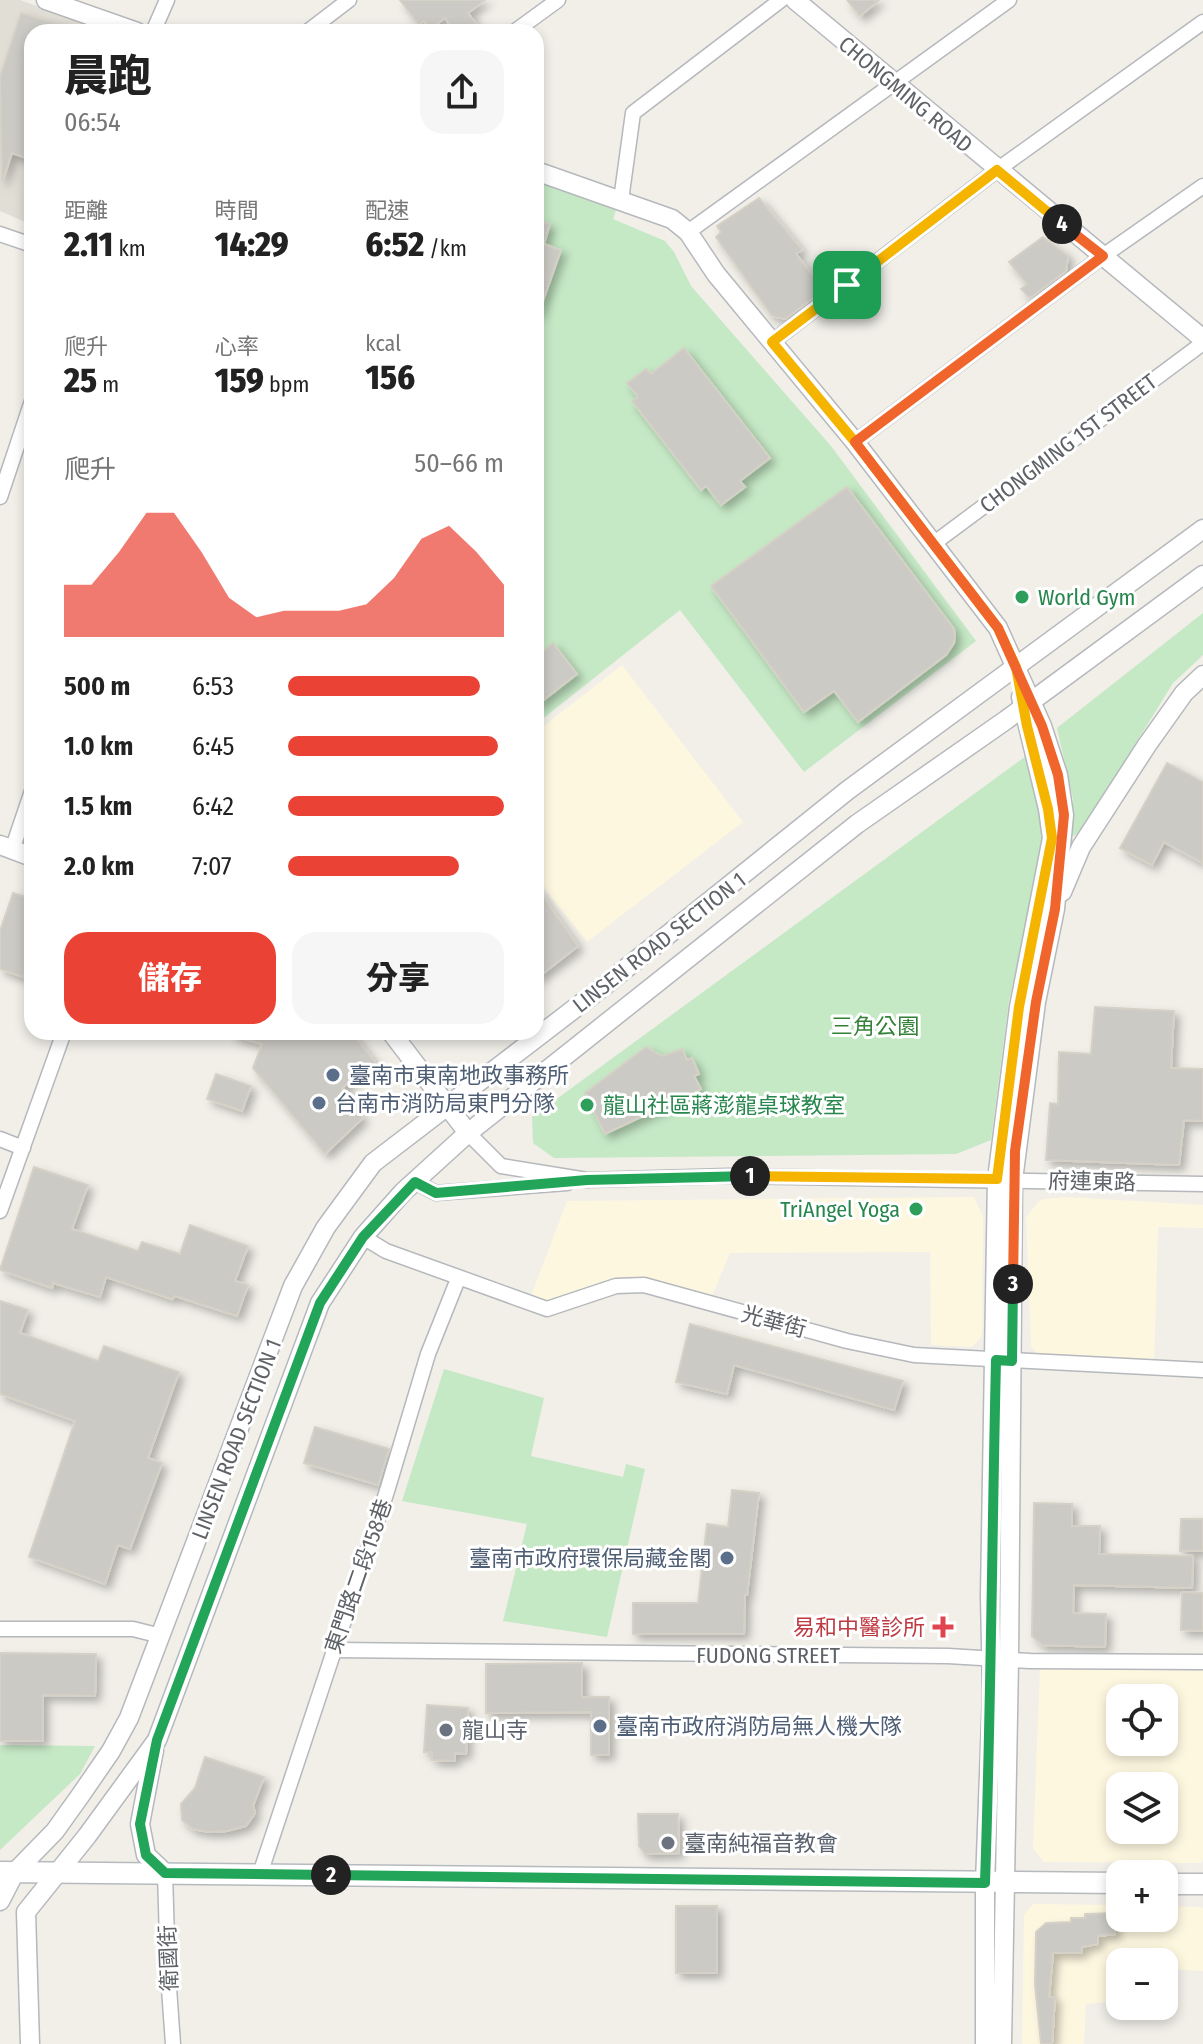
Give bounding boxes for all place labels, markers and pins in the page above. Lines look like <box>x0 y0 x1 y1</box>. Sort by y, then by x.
pin: 4 <box>1042 204 1082 244</box>
pin <box>813 251 881 319</box>
place label: World Gym <box>1038 584 1136 611</box>
marker: World Gym <box>1013 588 1031 606</box>
place label: 臺南市東南地政事務所 <box>349 1062 569 1089</box>
marker: 臺南市東南地政事務所 <box>324 1066 342 1084</box>
place label: 台南市消防局東門分隊 <box>335 1090 555 1117</box>
place label: 龍山社區蔣澎龍桌球教室 <box>603 1092 845 1119</box>
marker: 台南市消防局東門分隊 <box>310 1094 328 1112</box>
marker: 龍山社區蔣澎龍桌球教室 <box>578 1096 596 1114</box>
pin: 1 <box>730 1156 770 1196</box>
place label: TriAngel Yoga <box>780 1196 900 1223</box>
marker: TriAngel Yoga <box>907 1200 925 1218</box>
pin: 3 <box>993 1264 1033 1304</box>
place label: 臺南市政府環保局藏金閣 <box>469 1545 711 1572</box>
marker: 臺南市政府環保局藏金閣 <box>718 1549 736 1567</box>
place label: 易和中醫診所 <box>793 1614 925 1641</box>
marker: 易和中醫診所 <box>932 1616 954 1638</box>
place label: 臺南市政府消防局無人機大隊 <box>616 1713 902 1740</box>
place label: 龍山寺 <box>462 1717 528 1744</box>
marker: 臺南市政府消防局無人機大隊 <box>591 1717 609 1735</box>
marker: 龍山寺 <box>437 1721 455 1739</box>
place label: 臺南純福音教會 <box>684 1830 838 1857</box>
marker: 臺南純福音教會 <box>659 1834 677 1852</box>
pin: 2 <box>311 1855 351 1895</box>

